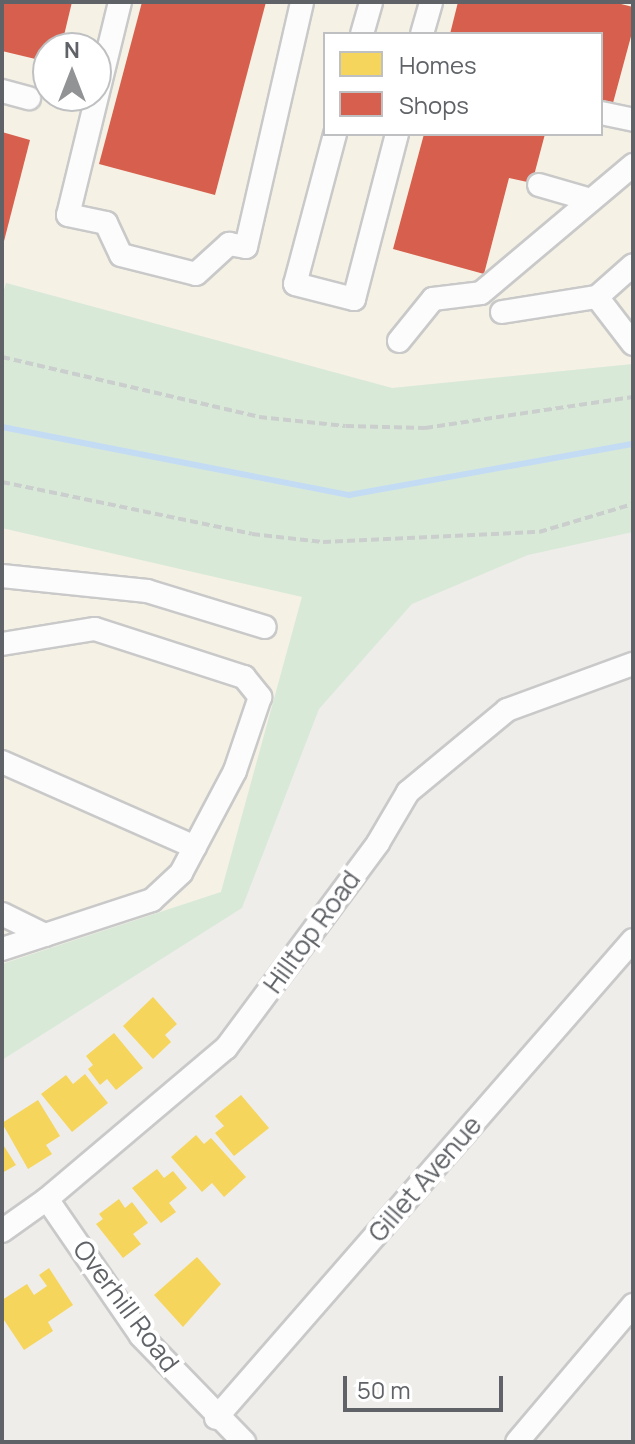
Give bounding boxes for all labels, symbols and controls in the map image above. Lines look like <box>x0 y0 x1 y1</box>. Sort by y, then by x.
north arrow <box>32 32 112 112</box>
legend <box>323 32 603 136</box>
text: N <box>64 35 80 65</box>
text: Homes <box>399 48 477 81</box>
text: Shops <box>399 88 469 121</box>
street label: Hilltop Road <box>257 865 367 999</box>
street label: Gillet Avenue <box>362 1110 488 1248</box>
street label: Overhill Road <box>66 1234 186 1378</box>
scale bar <box>347 1360 507 1410</box>
text: 50 m <box>357 1373 411 1406</box>

